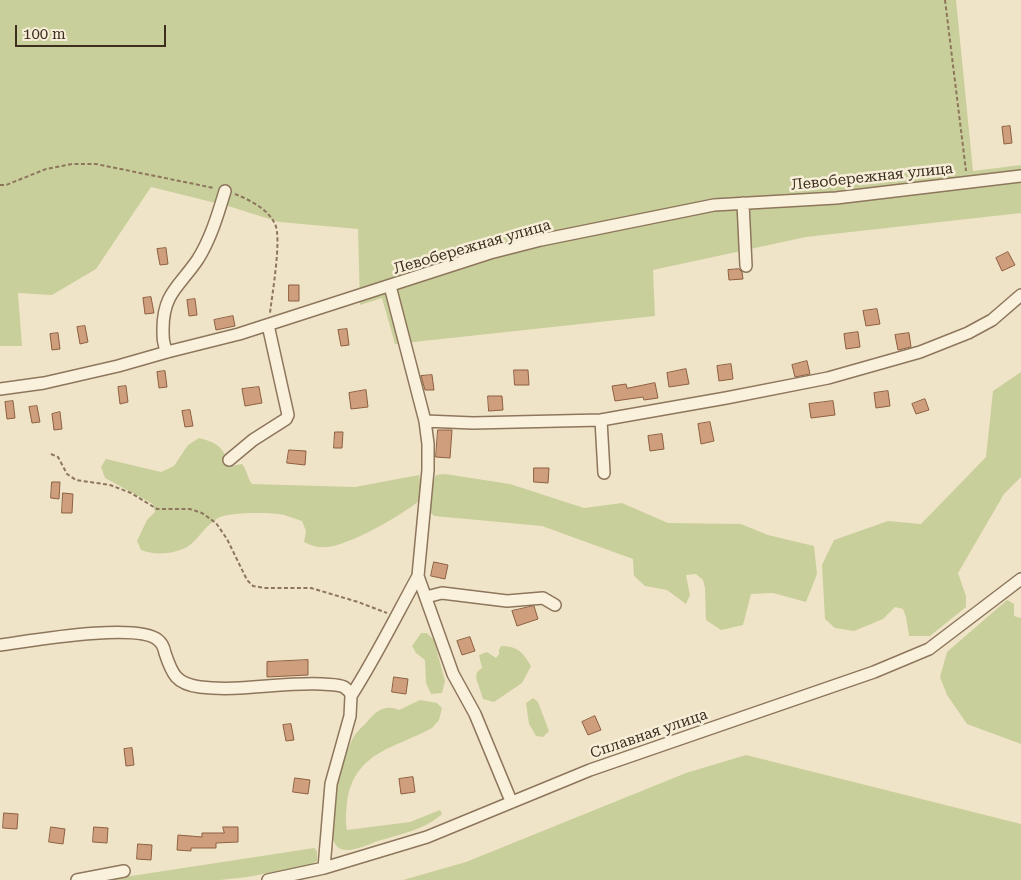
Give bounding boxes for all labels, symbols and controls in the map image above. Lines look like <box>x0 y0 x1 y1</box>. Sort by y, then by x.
scale bar <box>18 15 169 47</box>
text: 100 m <box>23 25 66 43</box>
street label: Левобережная улица <box>790 160 954 194</box>
street label: Левобережная улица <box>391 216 553 278</box>
street label: Сплавная улица <box>588 705 710 763</box>

